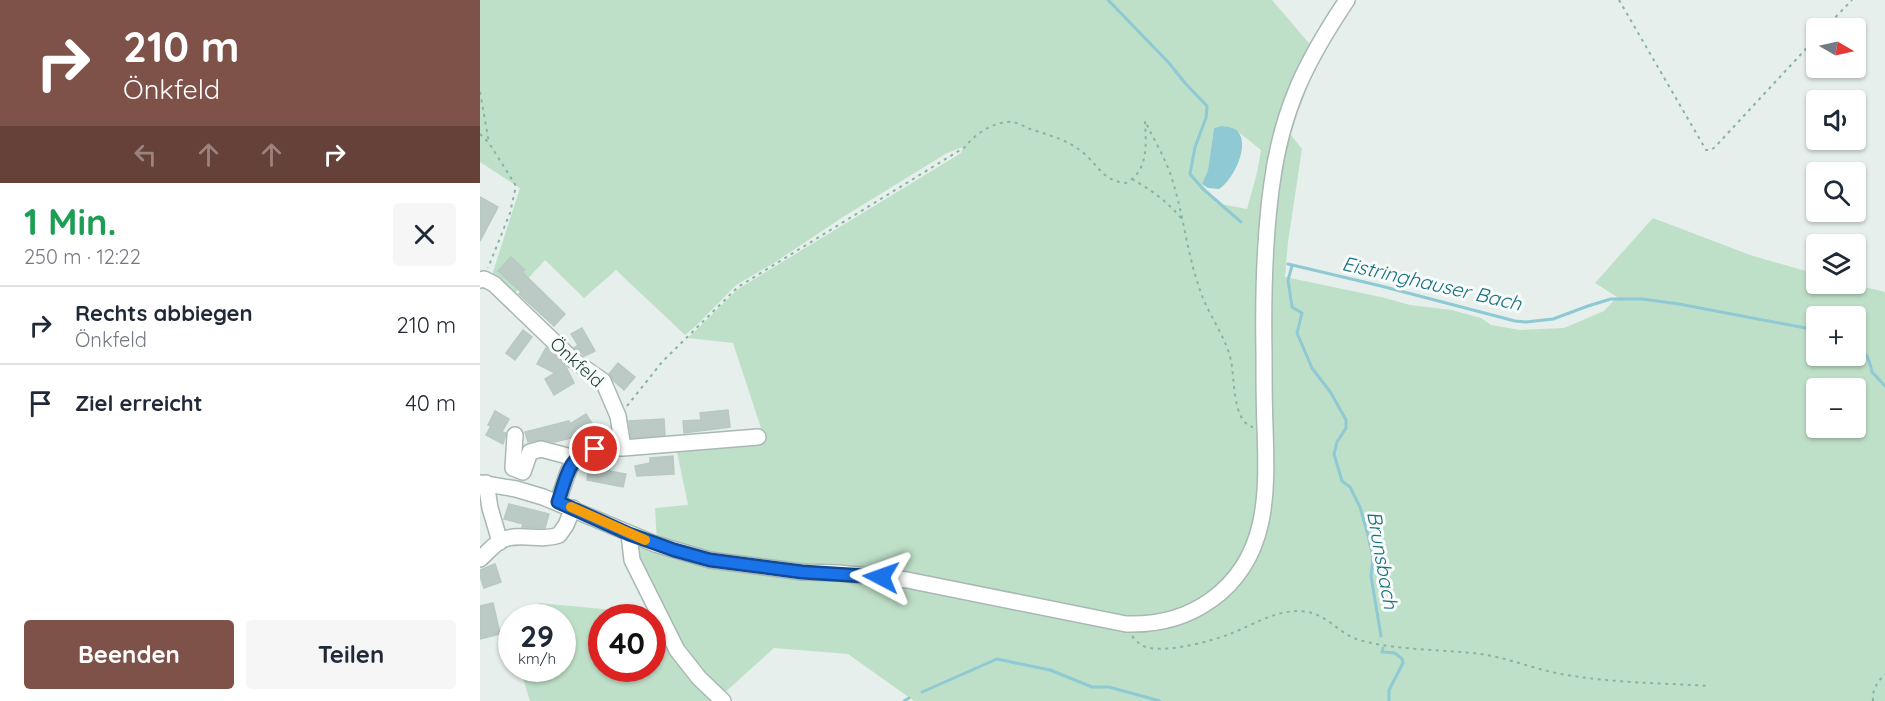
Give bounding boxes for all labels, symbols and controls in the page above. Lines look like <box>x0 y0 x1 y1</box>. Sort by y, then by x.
north arrow <box>1806 18 1866 78</box>
map controls <box>1806 18 1866 438</box>
text: 210 m <box>123 20 240 73</box>
icon: right <box>24 24 102 102</box>
text: Önkfeld <box>123 72 220 106</box>
button: sound <box>1806 90 1866 150</box>
icon: left <box>129 138 162 171</box>
icon: ahead <box>192 138 225 171</box>
icon: ahead <box>255 138 288 171</box>
icon: right <box>318 138 351 171</box>
button: search <box>1806 162 1866 222</box>
text: 1 Min. <box>24 199 116 244</box>
button: close <box>393 203 456 266</box>
button: layers <box>1806 234 1866 294</box>
text: 250 m · 12:22 <box>24 244 141 269</box>
water label: Eistringhauser Bach <box>1340 250 1525 316</box>
text: Rechts abbiegen <box>75 299 253 327</box>
button: + <box>1806 306 1866 366</box>
icon: right <box>24 309 57 342</box>
text: 210 m <box>397 311 456 339</box>
text: Önkfeld <box>75 327 147 352</box>
street label: Önkfeld <box>545 332 609 392</box>
button: − <box>1806 378 1866 438</box>
icon: arrive <box>24 387 57 420</box>
text: Ziel erreicht <box>75 389 203 417</box>
text: 40 m <box>405 389 456 417</box>
pin <box>569 423 620 474</box>
icon: arrive <box>578 432 611 465</box>
water label: Brunsbach <box>1362 509 1404 612</box>
position arrow <box>849 545 913 609</box>
speed limit sign: 40 <box>588 604 666 682</box>
text: 29 <box>520 617 554 655</box>
button: Beenden <box>24 620 234 689</box>
button: Teilen <box>246 620 456 689</box>
text: km/h <box>518 649 556 668</box>

